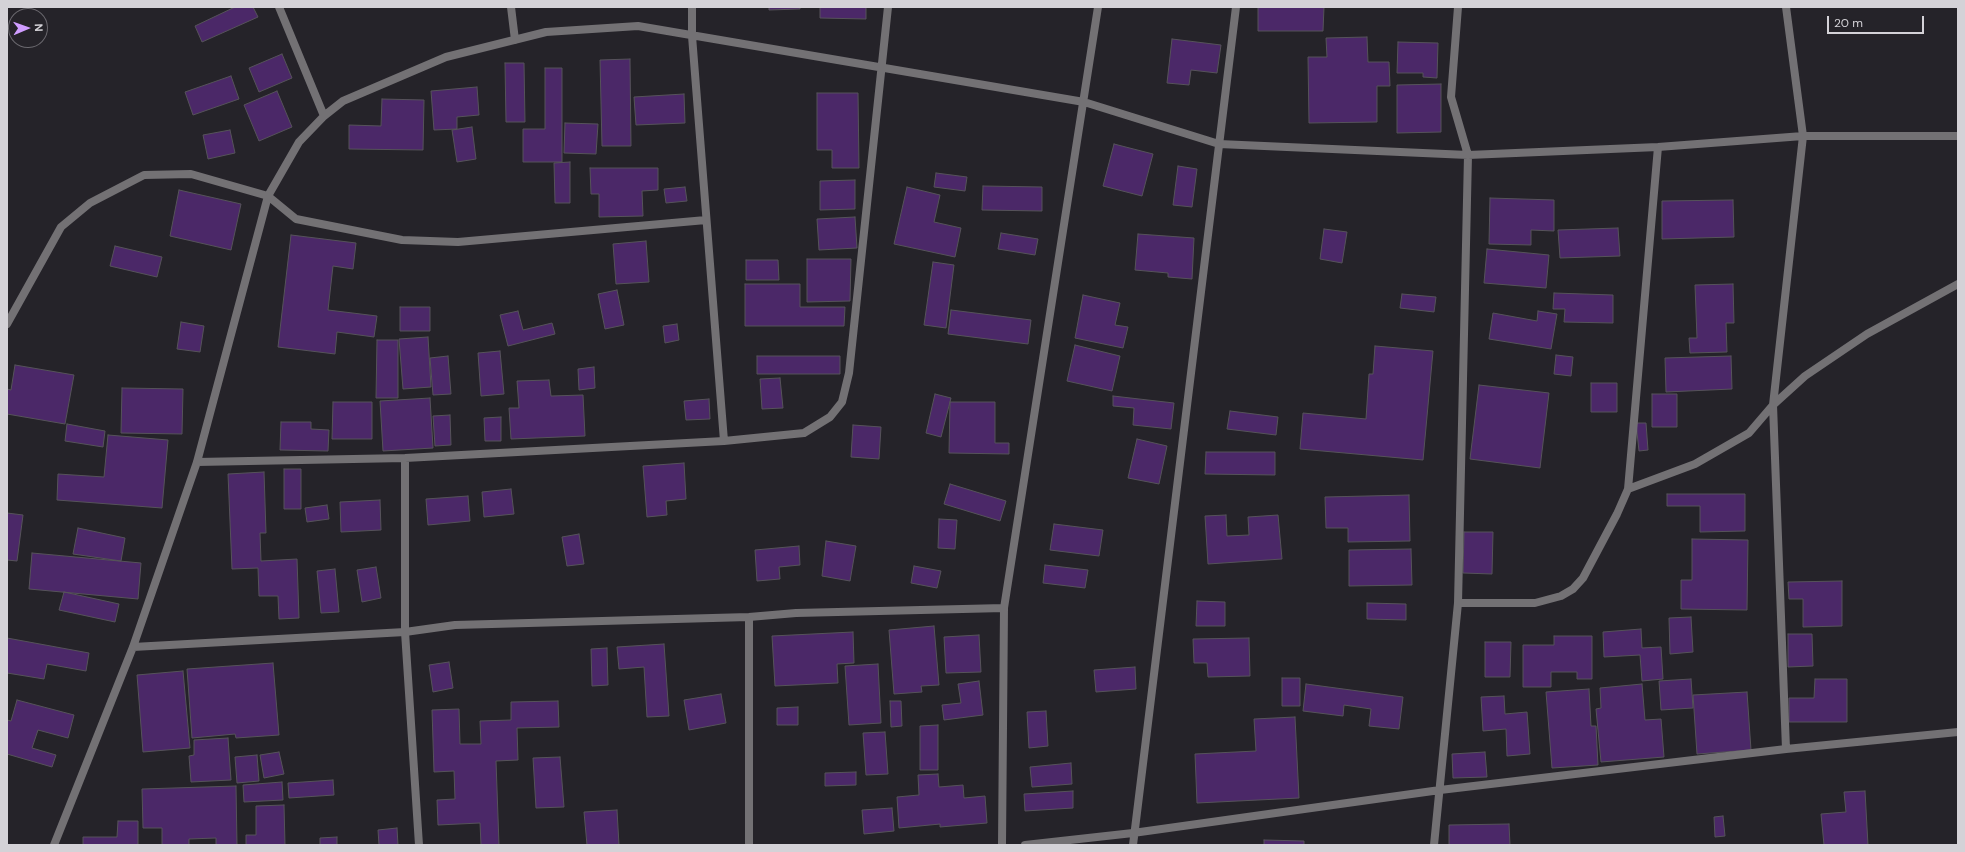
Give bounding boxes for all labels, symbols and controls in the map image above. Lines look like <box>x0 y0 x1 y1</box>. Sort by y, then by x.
north arrow <box>8 8 48 48</box>
scale bar <box>1829 8 1926 34</box>
text: 20 m <box>1834 15 1863 31</box>
text: N <box>32 23 46 32</box>

